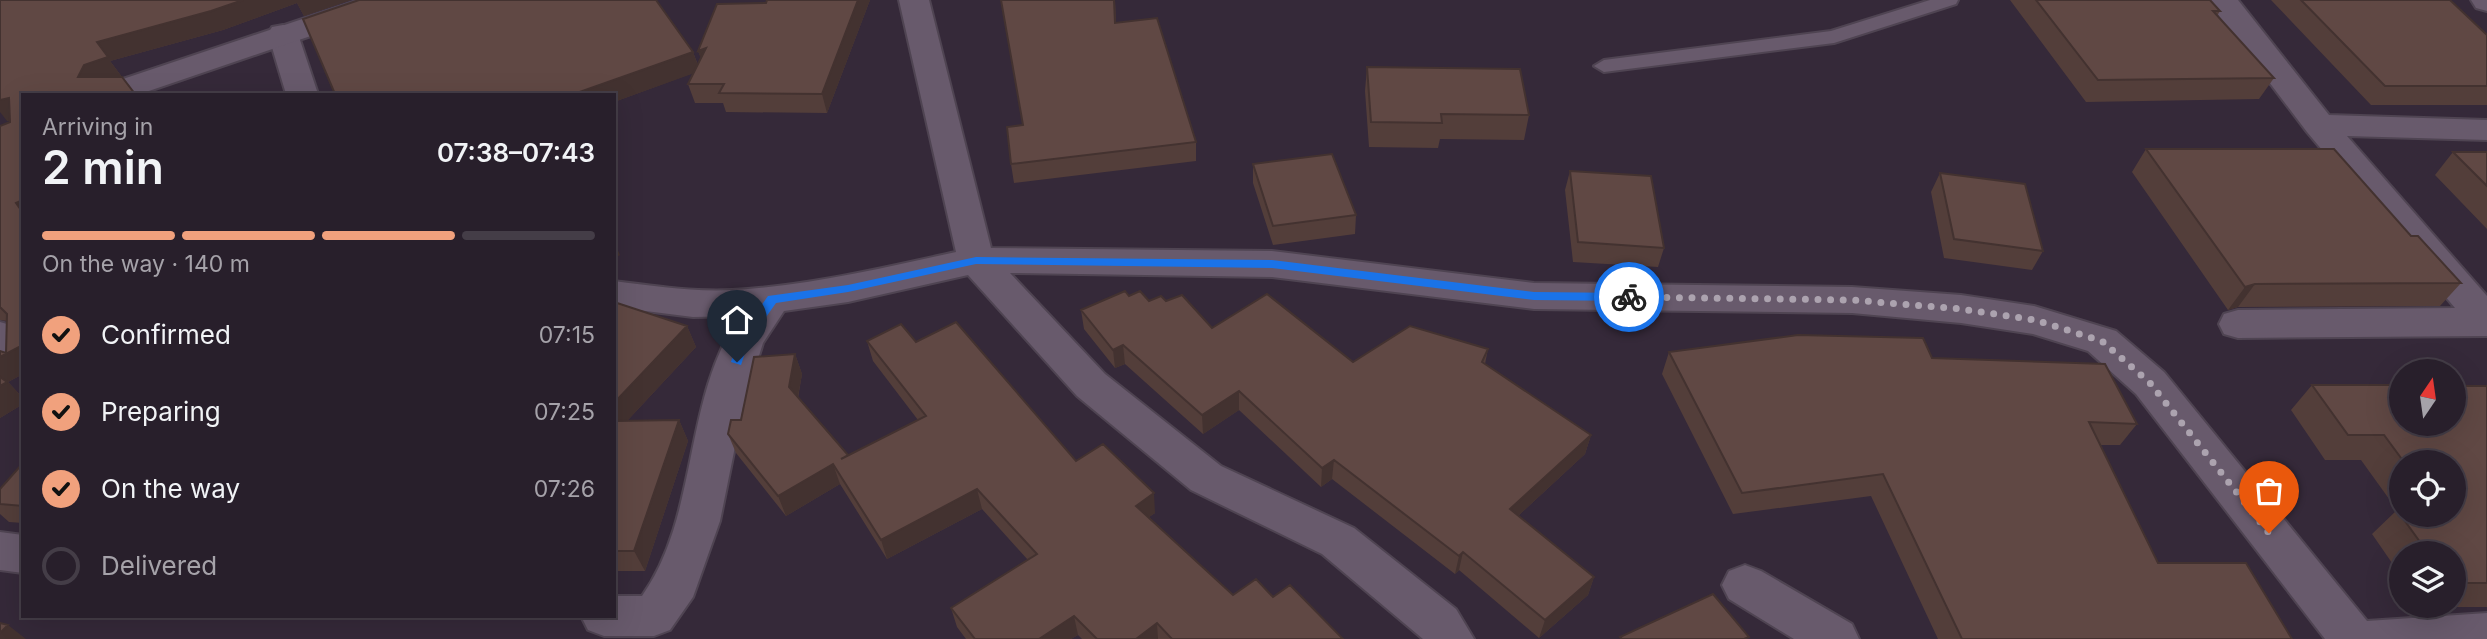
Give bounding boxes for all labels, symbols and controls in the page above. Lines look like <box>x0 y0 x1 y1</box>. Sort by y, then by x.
text: Arriving in <box>42 113 153 141</box>
text: 07:38–07:43 <box>437 137 595 168</box>
text: 2 min <box>42 139 164 195</box>
text: On the way · 140 m <box>42 250 250 278</box>
courier <box>1594 262 1664 332</box>
icon: bike <box>1610 278 1648 316</box>
pin <box>707 290 767 362</box>
icon: home <box>718 301 756 339</box>
icon: check <box>42 316 80 354</box>
text: Confirmed <box>101 319 231 350</box>
text: 07:15 <box>539 321 595 349</box>
north arrow <box>2389 359 2466 436</box>
map controls <box>2389 359 2466 618</box>
icon: check <box>42 393 80 431</box>
text: Preparing <box>101 396 221 427</box>
text: 07:25 <box>534 398 595 426</box>
button: locate <box>2389 450 2466 527</box>
pin <box>2239 461 2299 533</box>
icon: check <box>42 470 80 508</box>
icon: bag <box>2250 472 2288 510</box>
text: On the way <box>101 473 240 504</box>
text: 07:26 <box>534 475 595 503</box>
button: layers <box>2389 541 2466 618</box>
text: Delivered <box>101 550 217 581</box>

